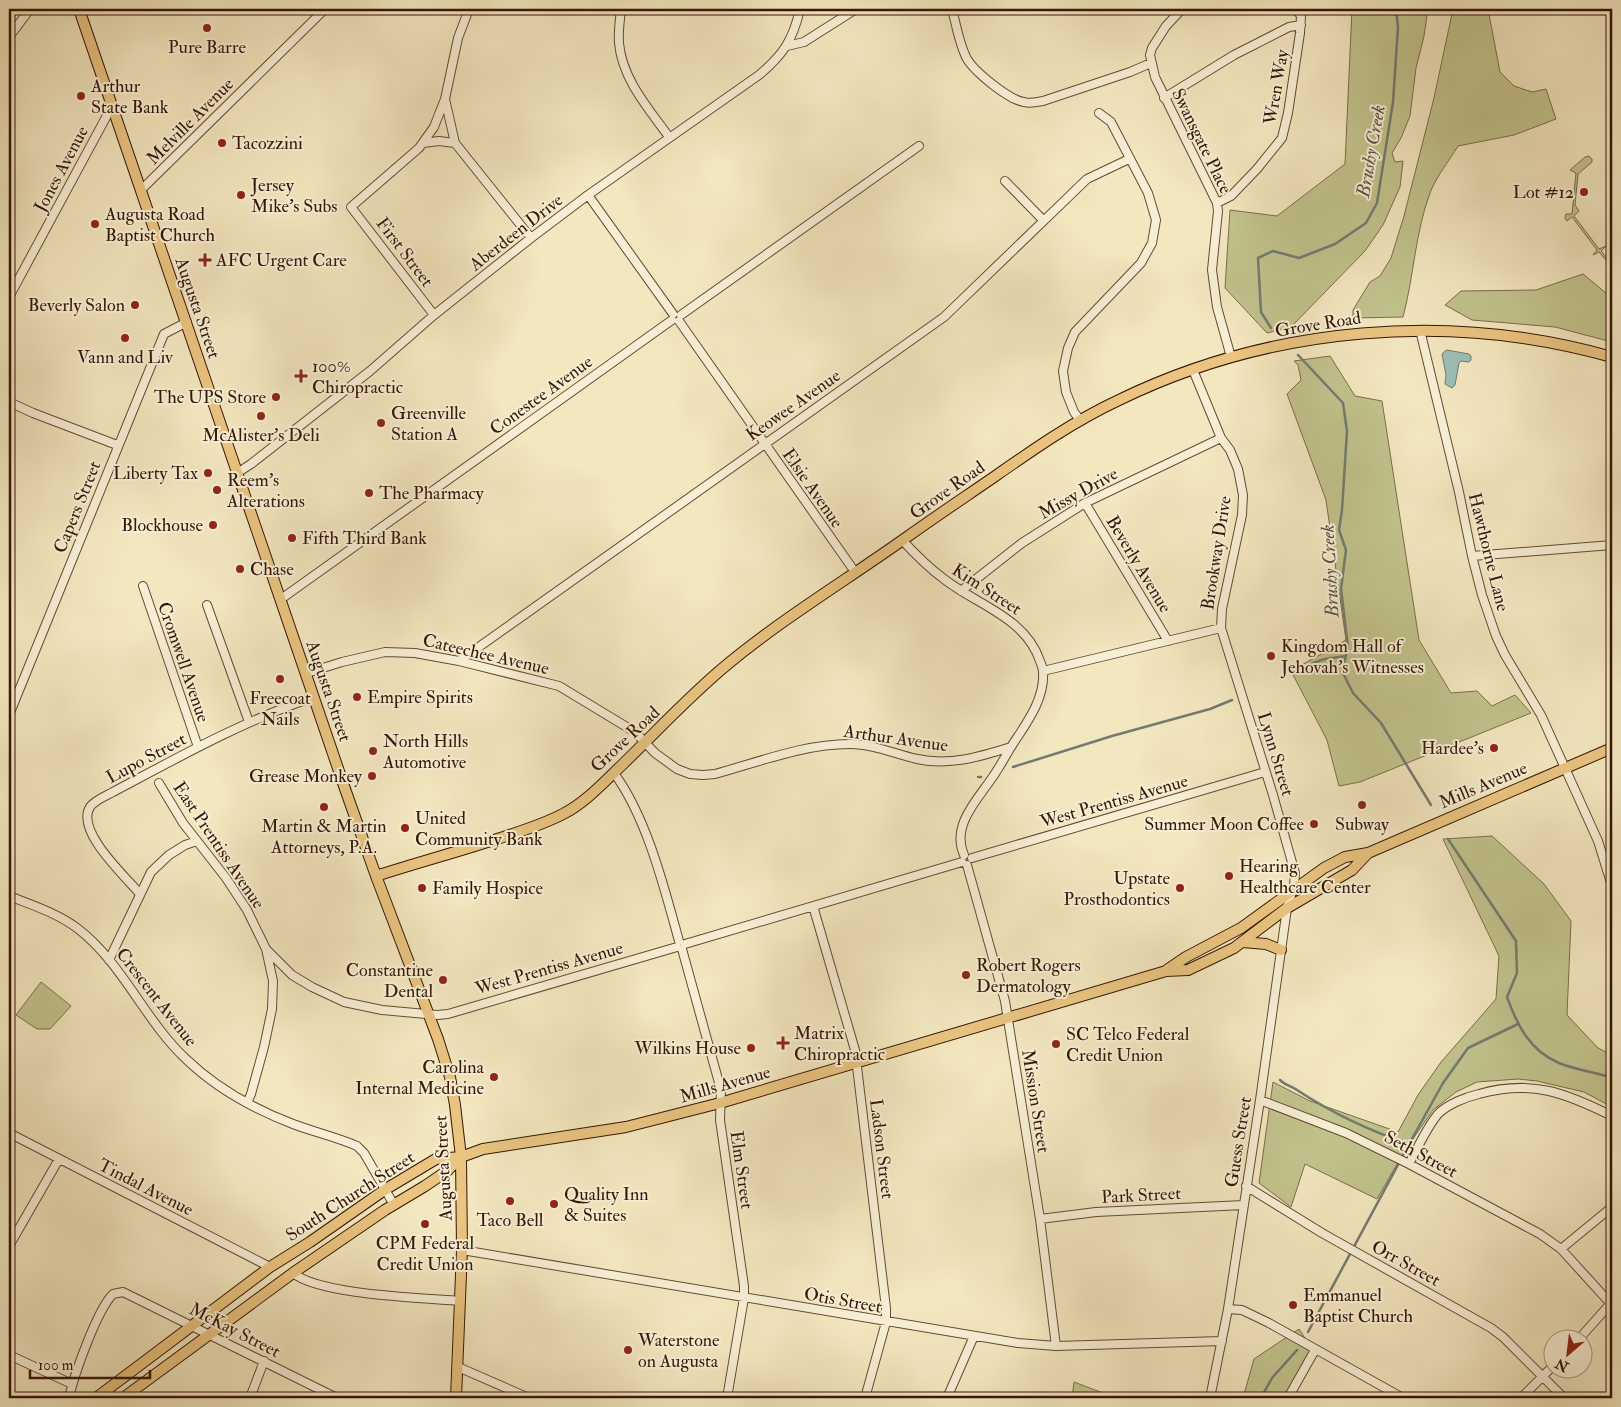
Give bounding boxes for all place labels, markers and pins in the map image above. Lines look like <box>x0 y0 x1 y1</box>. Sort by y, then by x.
marker: Pure Barre <box>201 22 213 34</box>
place label: Pure Barre <box>168 36 246 59</box>
place label: Arthur State Bank <box>90 75 169 119</box>
marker: Arthur State Bank <box>75 90 87 102</box>
place label: Tacozzini <box>232 132 303 155</box>
marker: Tacozzini <box>216 137 228 149</box>
place label: Jersey Mike's Subs <box>250 174 338 218</box>
place label: Lot #12 <box>1513 181 1574 204</box>
marker: Lot #12 <box>1578 186 1590 198</box>
marker: Jersey Mike's Subs <box>235 189 247 201</box>
place label: Augusta Road Baptist Church <box>104 203 215 247</box>
marker: Augusta Road Baptist Church <box>89 218 101 230</box>
place label: AFC Urgent Care <box>215 249 347 272</box>
marker: AFC Urgent Care <box>198 253 212 267</box>
place label: Beverly Salon <box>28 294 125 317</box>
marker: Beverly Salon <box>129 299 141 311</box>
marker: Vann and Liv <box>119 332 131 344</box>
place label: Vann and Liv <box>77 346 173 369</box>
place label: 100% Chiropractic <box>312 355 403 399</box>
marker: 100% Chiropractic <box>294 369 308 383</box>
place label: The UPS Store <box>154 386 266 409</box>
marker: The UPS Store <box>270 391 282 403</box>
place label: Greenville Station A <box>391 402 467 446</box>
marker: McAlister's Deli <box>255 410 267 422</box>
marker: Greenville Station A <box>375 417 387 429</box>
place label: McAlister's Deli <box>202 424 320 447</box>
place label: Liberty Tax <box>113 462 198 485</box>
marker: Liberty Tax <box>202 467 214 479</box>
place label: Reem's Alterations <box>226 469 305 513</box>
place label: The Pharmacy <box>379 482 485 505</box>
marker: Reem's Alterations <box>211 484 223 496</box>
marker: The Pharmacy <box>363 487 375 499</box>
place label: Blockhouse <box>121 514 203 537</box>
marker: Blockhouse <box>207 519 219 531</box>
place label: Fifth Third Bank <box>302 527 427 550</box>
marker: Fifth Third Bank <box>286 532 298 544</box>
place label: Chase <box>250 558 294 581</box>
marker: Chase <box>234 563 246 575</box>
place label: Kingdom Hall of Jehovah’s Witnesses <box>1280 635 1424 679</box>
marker: Kingdom Hall of Jehovah’s Witnesses <box>1265 650 1277 662</box>
marker: Freecoat Nails <box>274 673 286 685</box>
place label: Empire Spirits <box>367 686 473 709</box>
place label: Freecoat Nails <box>249 687 311 731</box>
marker: Empire Spirits <box>351 691 363 703</box>
place label: North Hills Automotive <box>382 730 468 774</box>
place label: Hardee's <box>1421 737 1484 760</box>
marker: Hardee's <box>1488 742 1500 754</box>
marker: North Hills Automotive <box>367 745 379 757</box>
place label: Grease Monkey <box>249 765 363 788</box>
marker: Grease Monkey <box>366 770 378 782</box>
marker: Subway <box>1356 799 1368 811</box>
marker: Martin & Martin Attorneys, P.A. <box>318 801 330 813</box>
place label: United Community Bank <box>415 807 543 851</box>
place label: Summer Moon Coffee <box>1144 813 1304 836</box>
place label: Subway <box>1335 813 1390 836</box>
place label: Martin & Martin Attorneys, P.A. <box>261 815 387 859</box>
marker: Summer Moon Coffee <box>1308 818 1320 830</box>
marker: United Community Bank <box>399 822 411 834</box>
place label: Hearing Healthcare Center <box>1239 855 1371 899</box>
place label: Upstate Prosthodontics <box>1064 867 1170 911</box>
marker: Hearing Healthcare Center <box>1223 870 1235 882</box>
place label: Family Hospice <box>432 877 544 900</box>
marker: Family Hospice <box>416 882 428 894</box>
marker: Upstate Prosthodontics <box>1174 882 1186 894</box>
place label: Robert Rogers Dermatology <box>976 954 1081 998</box>
place label: Constantine Dental <box>346 959 433 1003</box>
marker: Robert Rogers Dermatology <box>960 969 972 981</box>
marker: Constantine Dental <box>437 974 449 986</box>
place label: Matrix Chiropractic <box>794 1022 885 1066</box>
place label: SC Telco Federal Credit Union <box>1066 1023 1190 1067</box>
marker: Matrix Chiropractic <box>776 1036 790 1050</box>
place label: Wilkins House <box>633 1037 741 1060</box>
marker: SC Telco Federal Credit Union <box>1050 1038 1062 1050</box>
marker: Wilkins House <box>745 1042 757 1054</box>
place label: Carolina Internal Medicine <box>355 1056 485 1100</box>
marker: Carolina Internal Medicine <box>488 1071 500 1083</box>
place label: Quality Inn & Suites <box>564 1183 649 1227</box>
marker: Taco Bell <box>504 1195 516 1207</box>
marker: Quality Inn & Suites <box>548 1198 560 1210</box>
place label: Taco Bell <box>477 1209 544 1232</box>
marker: CPM Federal Credit Union <box>419 1218 431 1230</box>
place label: CPM Federal Credit Union <box>376 1232 475 1276</box>
place label: Emmanuel Baptist Church <box>1303 1284 1413 1328</box>
marker: Emmanuel Baptist Church <box>1287 1299 1299 1311</box>
place label: Waterstone on Augusta <box>637 1329 720 1373</box>
marker: Waterstone on Augusta <box>622 1344 634 1356</box>

